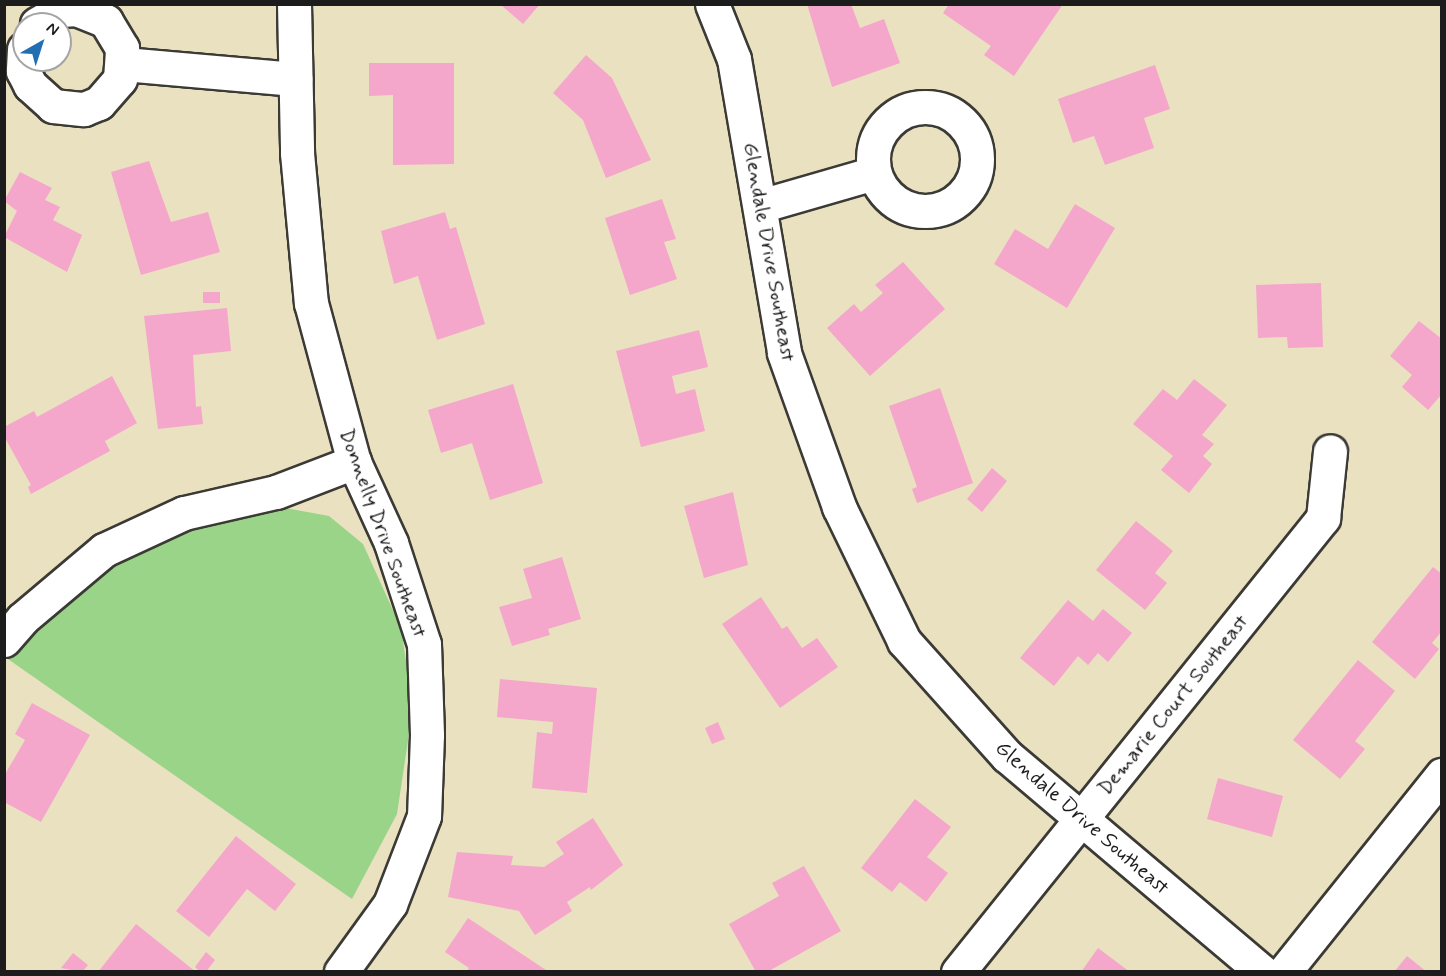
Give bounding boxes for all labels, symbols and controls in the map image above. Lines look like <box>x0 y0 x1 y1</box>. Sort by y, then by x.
north arrow <box>12 12 72 72</box>
text: N <box>42 18 63 41</box>
street label: Glendale Drive Southeast <box>738 142 800 362</box>
street label: Donnelly Drive Southeast <box>334 426 432 640</box>
street label: Demarie Court Southeast <box>1094 611 1252 799</box>
street label: Glendale Drive Southeast <box>991 737 1173 899</box>

